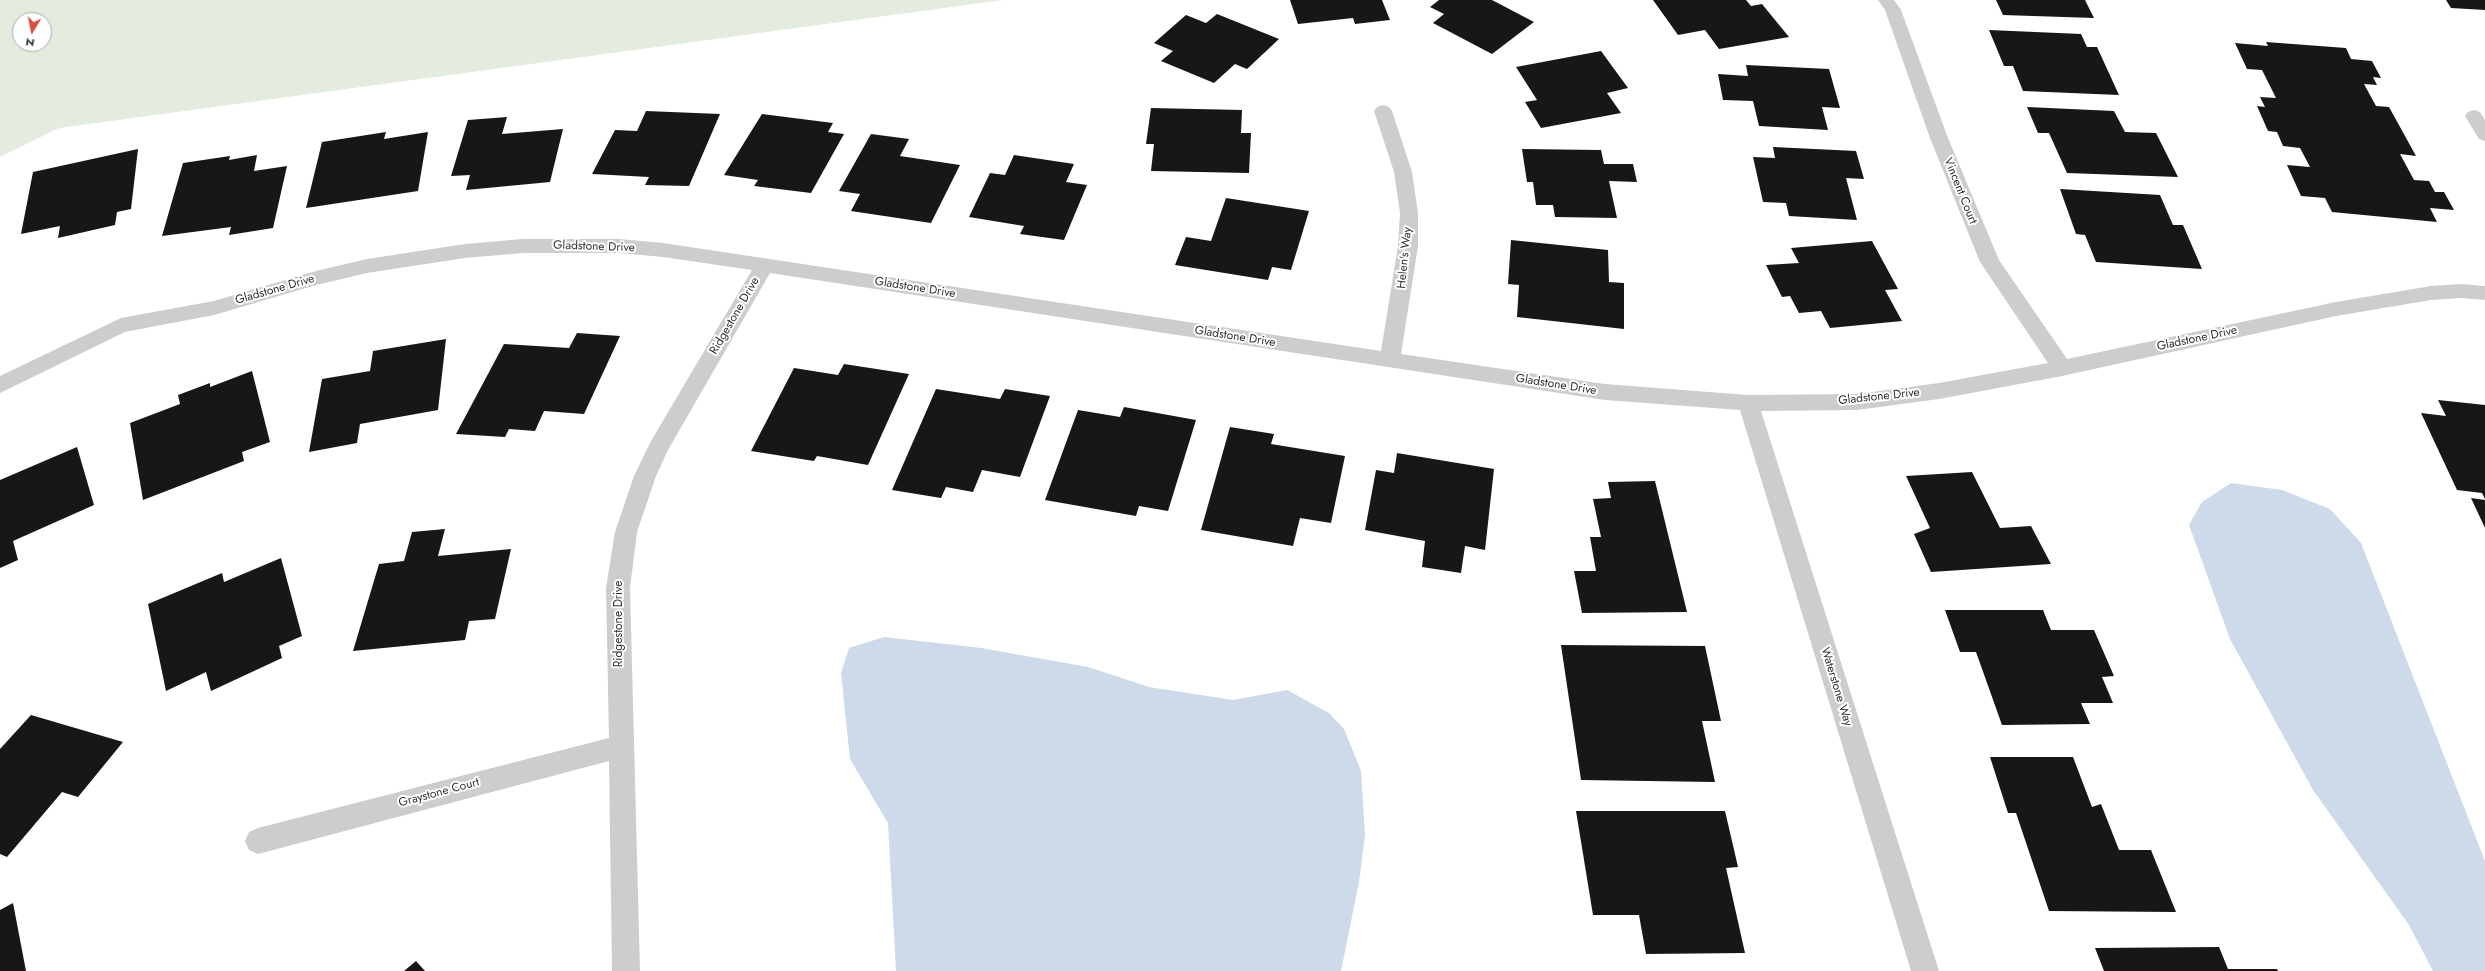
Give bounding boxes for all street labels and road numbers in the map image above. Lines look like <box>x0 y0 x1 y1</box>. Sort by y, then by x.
street label: Vincent Court <box>1940 156 1980 226</box>
street label: Helen's Way <box>1395 226 1415 290</box>
street label: Gladstone Drive <box>553 238 635 256</box>
street label: Gladstone Drive <box>234 272 316 308</box>
street label: Gladstone Drive <box>874 274 956 302</box>
street label: Ridgestone Drive <box>707 275 763 357</box>
street label: Gladstone Drive <box>1194 323 1276 351</box>
street label: Gladstone Drive <box>2156 323 2238 355</box>
street label: Gladstone Drive <box>1515 371 1597 399</box>
street label: Gladstone Drive <box>1838 386 1920 408</box>
street label: Ridgestone Drive <box>612 581 626 667</box>
street label: Waterstone Way <box>1817 646 1855 728</box>
street label: Graystone Court <box>397 775 481 811</box>

